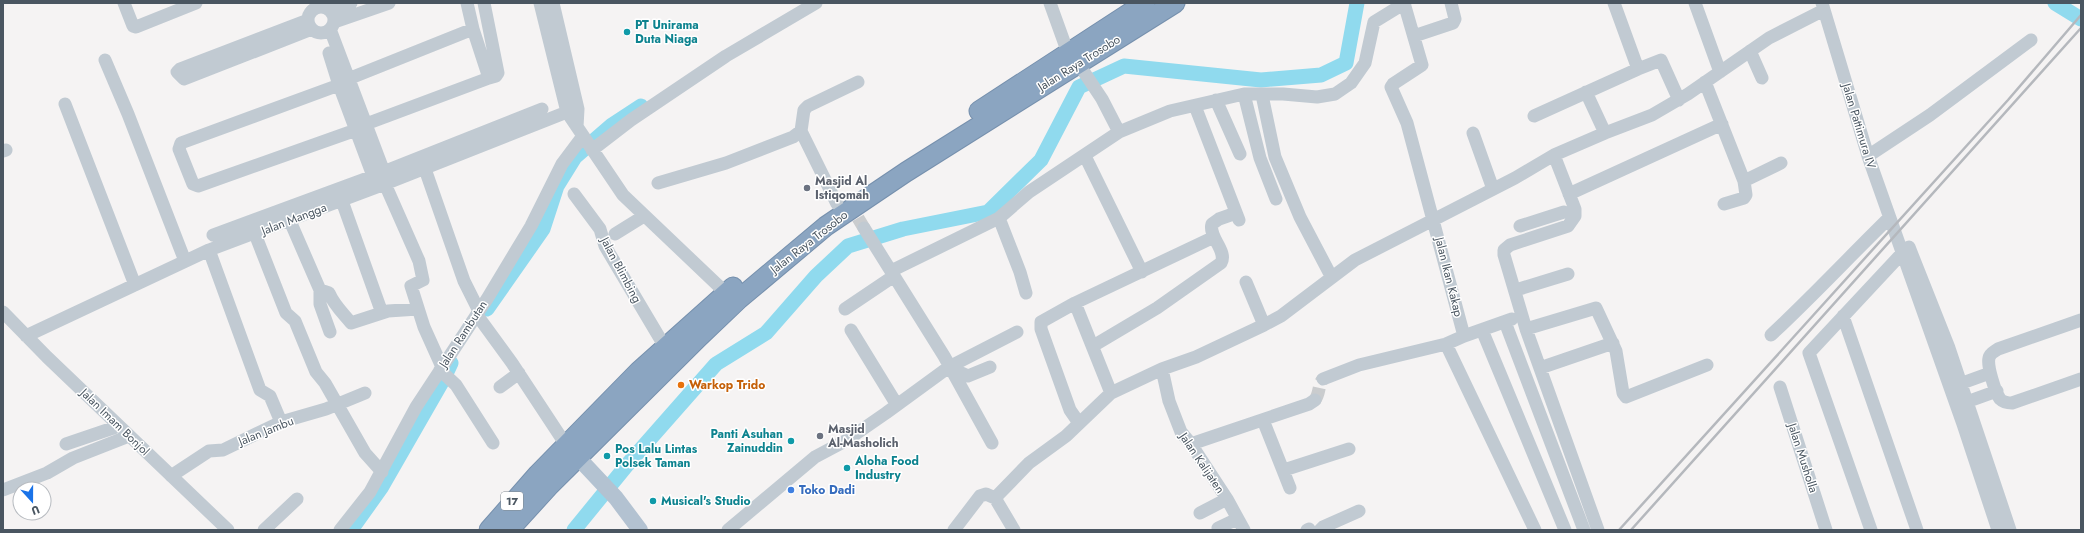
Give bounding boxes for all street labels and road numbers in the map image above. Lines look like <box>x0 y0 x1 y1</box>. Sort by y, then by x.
street label: Jalan Raya Trosobo <box>1033 30 1124 97</box>
street label: Jalan Pattimura IV <box>1837 79 1880 171</box>
street label: Jalan Mangga <box>257 198 329 240</box>
street label: Jalan Raya Trosobo <box>765 206 852 279</box>
street label: Jalan Blimbing <box>595 232 646 306</box>
street label: Jalan Ikan Kakap <box>1430 233 1468 319</box>
street label: Jalan Rambutan <box>433 297 492 373</box>
street label: Jalan Imam Bonjol <box>75 383 154 460</box>
street label: Jalan Jambu <box>234 412 296 451</box>
street label: Jalan Musholla <box>1783 419 1823 495</box>
street label: Jalan Kalijaten <box>1174 427 1229 497</box>
road number: 17 <box>501 492 523 510</box>

